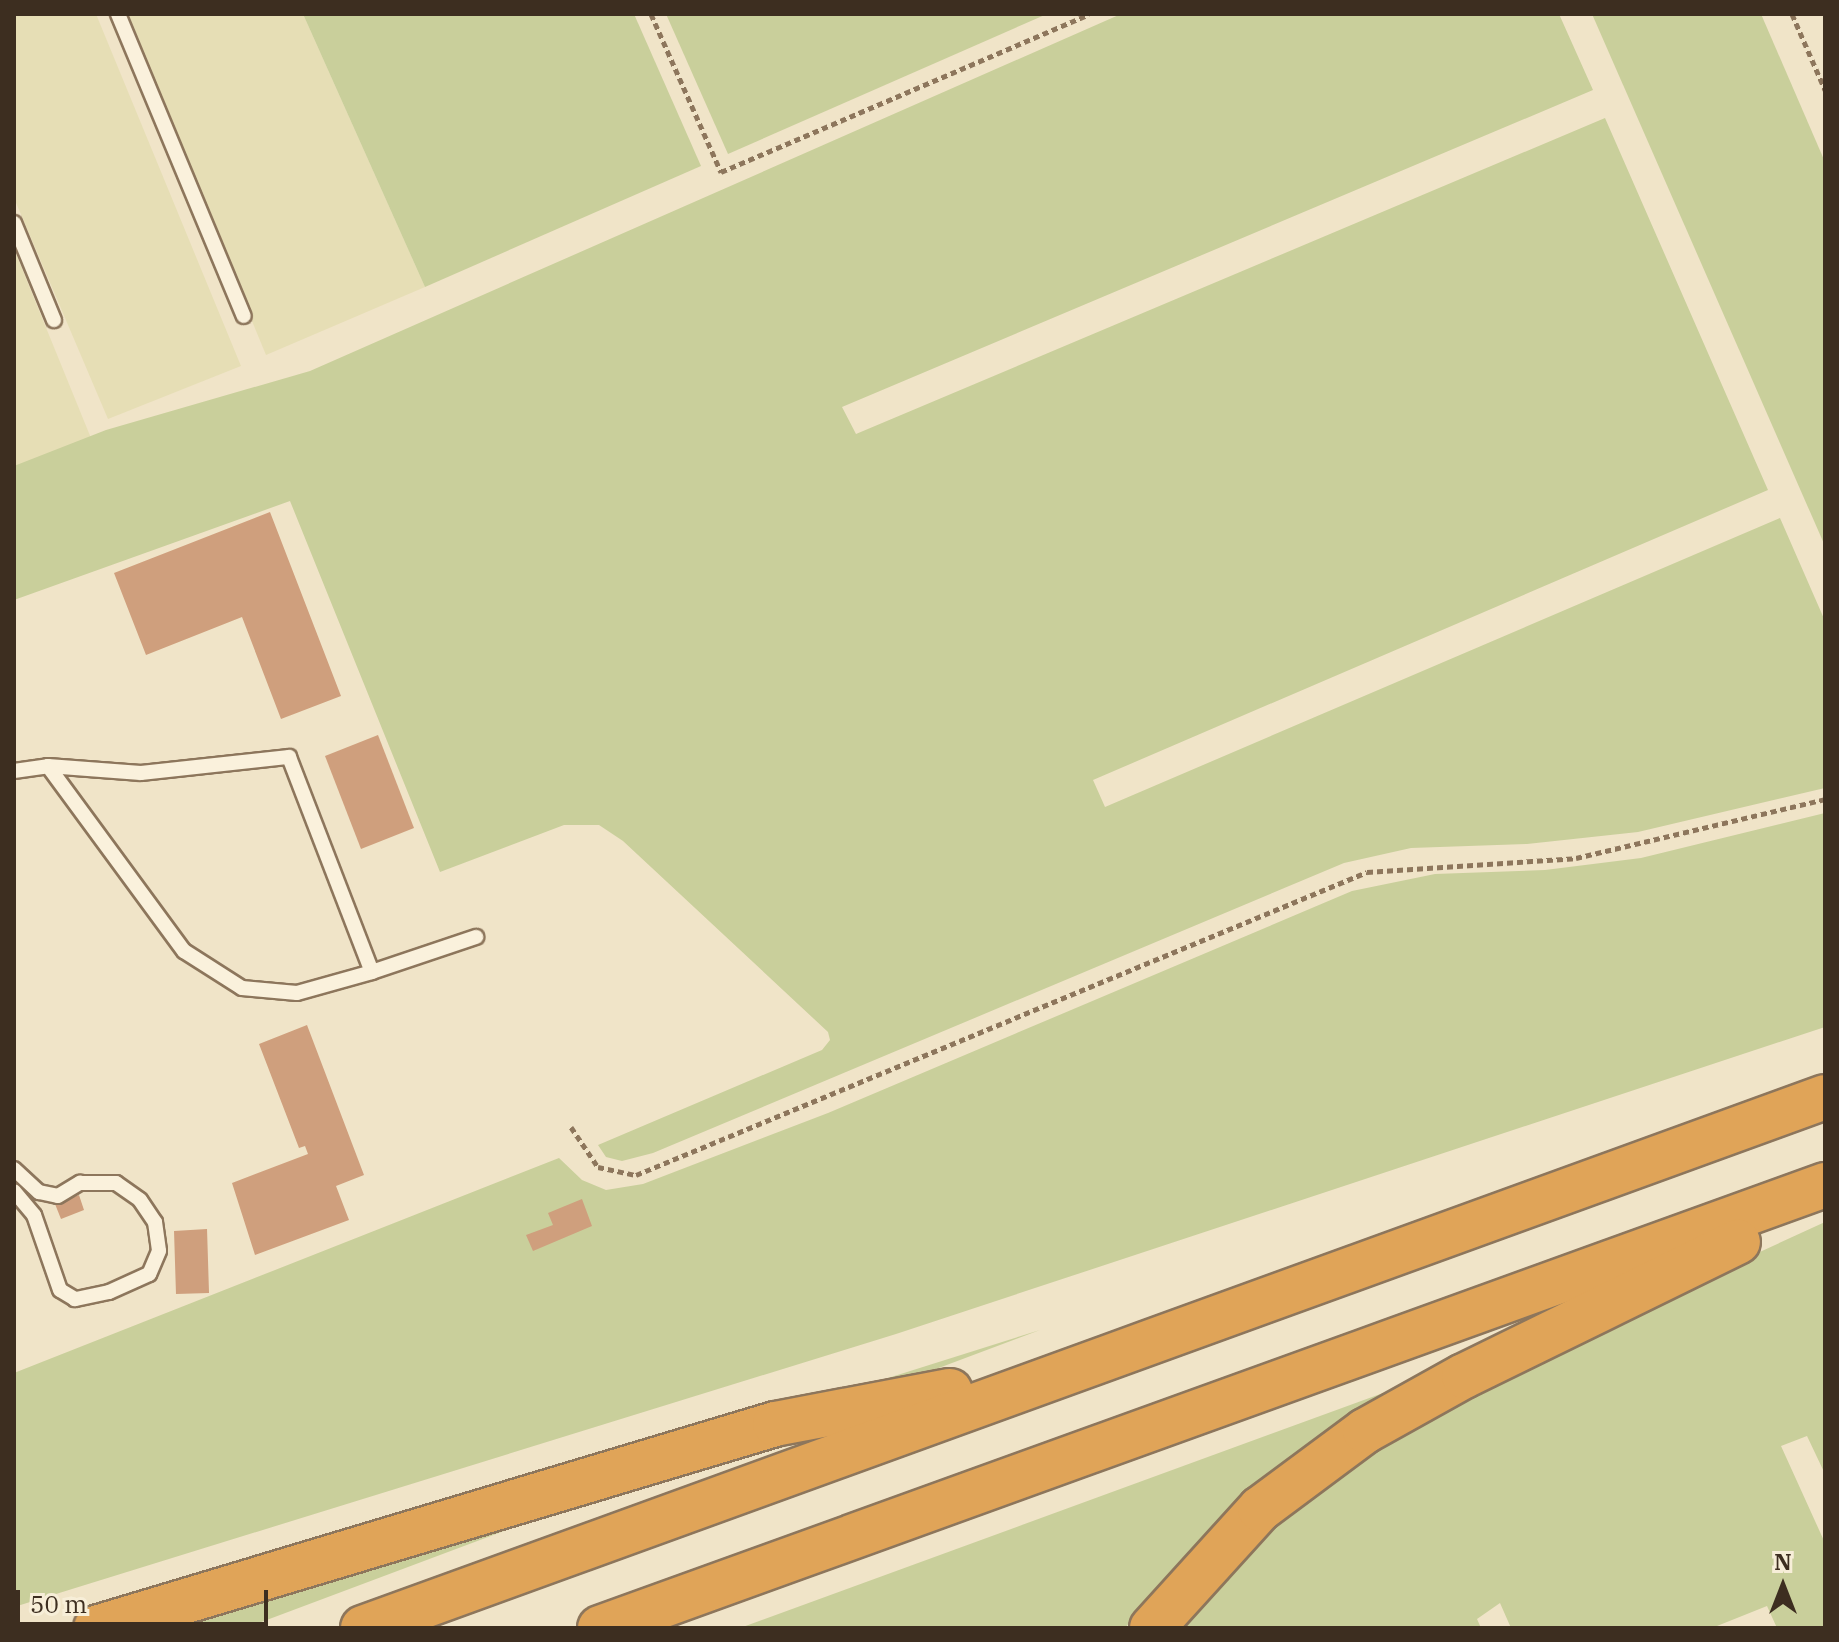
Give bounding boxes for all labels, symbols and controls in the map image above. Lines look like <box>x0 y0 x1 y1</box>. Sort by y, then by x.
north arrow <box>1743 1546 1823 1626</box>
text: N <box>1774 1547 1792 1576</box>
scale bar <box>20 1574 272 1624</box>
text: 50 m <box>30 1588 87 1620</box>

